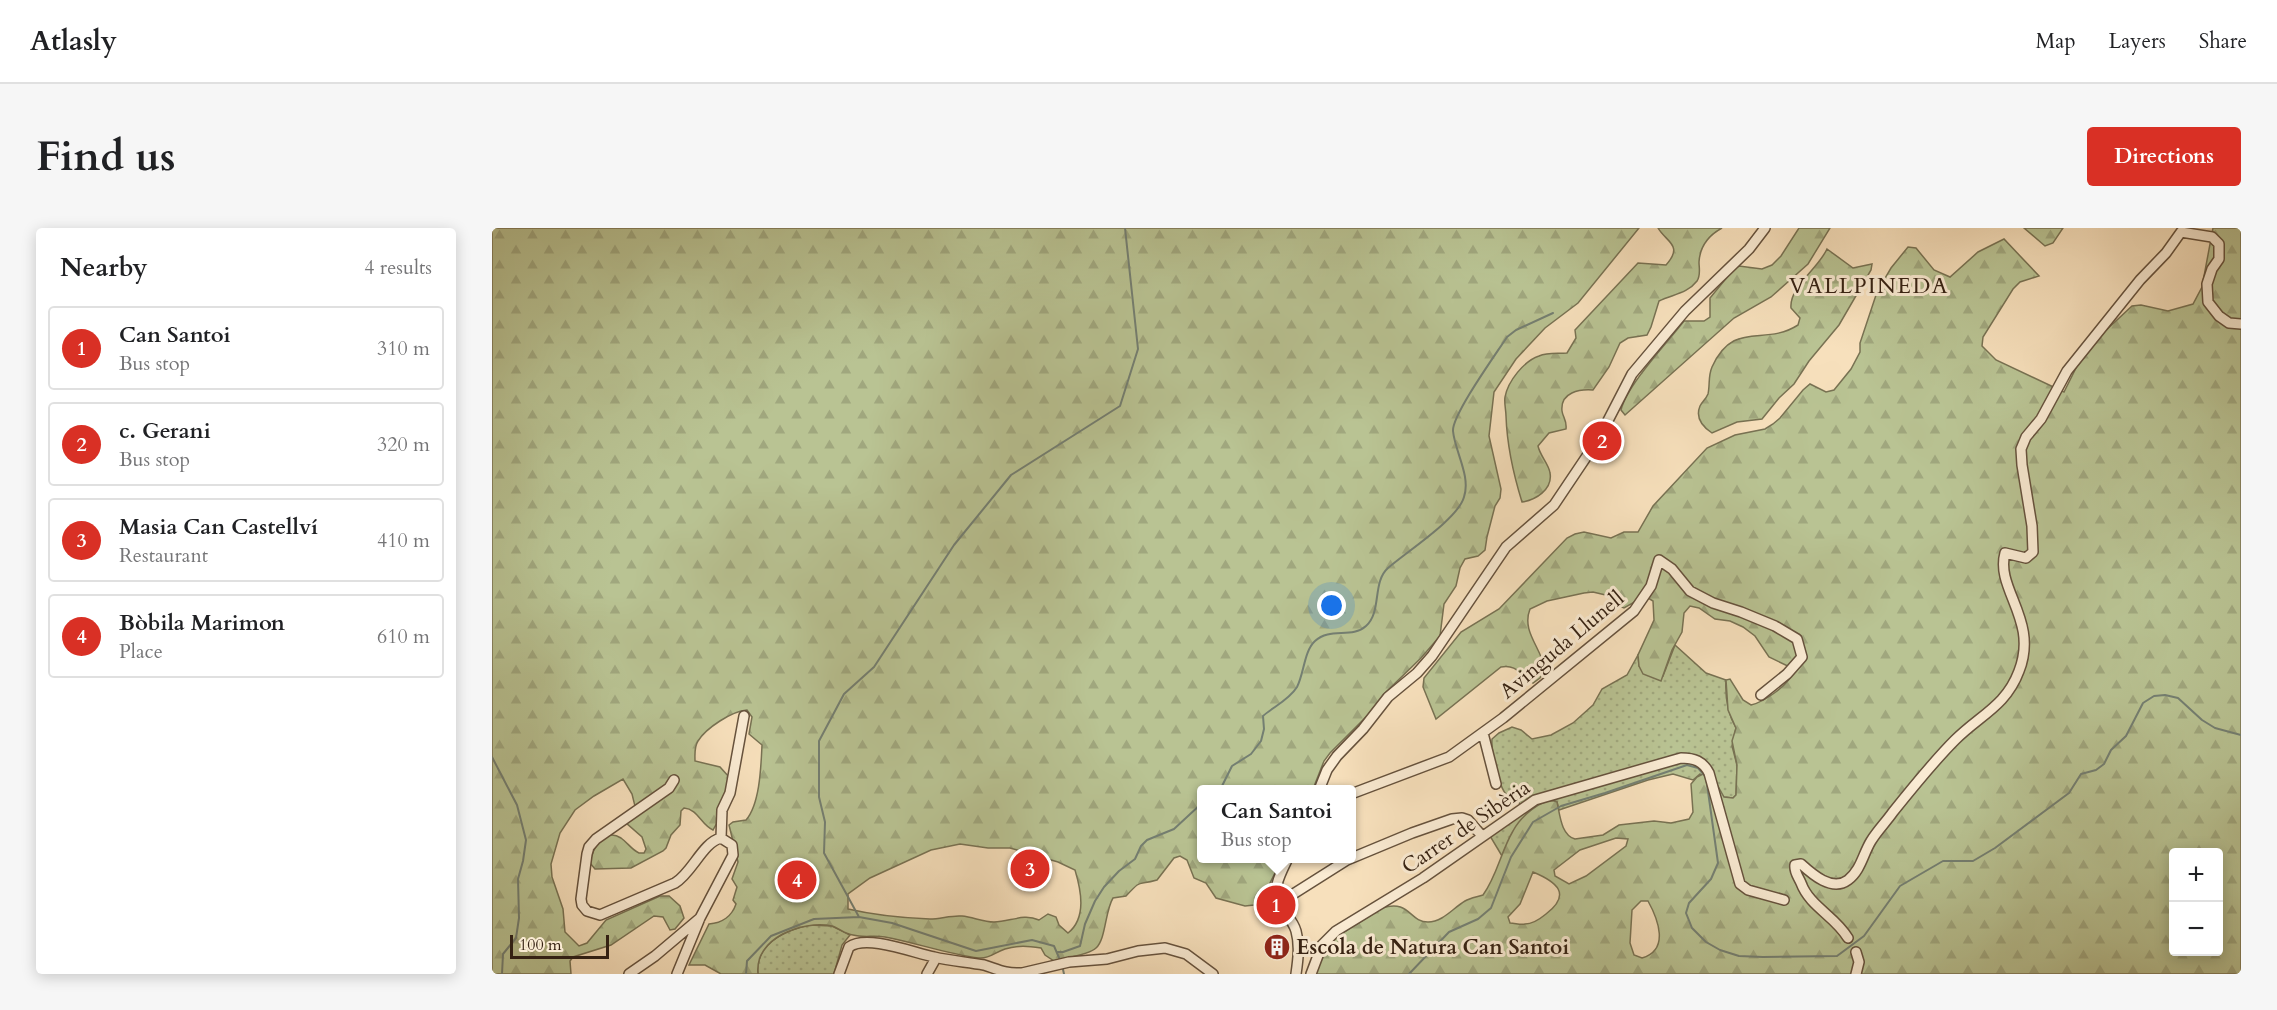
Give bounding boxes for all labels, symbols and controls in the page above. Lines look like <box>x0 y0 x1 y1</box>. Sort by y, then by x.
text: Atlasly <box>30 22 117 60</box>
text: Map <box>2036 27 2076 56</box>
text: Layers <box>2109 27 2166 56</box>
text: Share <box>2199 27 2247 56</box>
button: Directions <box>2087 127 2241 186</box>
text: Find us <box>36 128 176 185</box>
text: Nearby <box>60 250 148 285</box>
text: 4 results <box>364 254 432 281</box>
district label: VALLPINEDA <box>1789 271 1949 301</box>
text: Can Santoi <box>119 320 231 350</box>
text: 1 <box>76 335 87 362</box>
text: 310 m <box>377 335 430 362</box>
text: Bus stop <box>119 350 190 377</box>
text: c. Gerani <box>119 416 211 446</box>
pin: 2 <box>1582 418 1622 464</box>
text: 2 <box>76 431 87 458</box>
text: 320 m <box>377 431 430 458</box>
text: Bus stop <box>119 446 190 473</box>
text: Masia Can Castellví <box>119 512 318 542</box>
text: 3 <box>76 527 87 554</box>
text: 410 m <box>377 527 430 554</box>
text: Restaurant <box>119 542 208 569</box>
street label: Avinguda Llunell <box>1494 584 1630 706</box>
your location <box>1317 591 1346 620</box>
text: Bòbila Marimon <box>119 608 285 638</box>
text: 4 <box>76 623 87 650</box>
text: 610 m <box>377 623 430 650</box>
text: Place <box>119 638 163 665</box>
street label: Carrer de Sibèria <box>1396 773 1536 881</box>
popup <box>1197 785 1356 863</box>
text: Can Santoi <box>1221 796 1332 826</box>
text: Bus stop <box>1221 826 1292 853</box>
pin: 3 <box>1010 846 1050 892</box>
map controls <box>2169 848 2223 956</box>
button: + <box>2169 848 2223 902</box>
pin: 4 <box>778 858 816 902</box>
pin: 1 <box>1256 882 1296 928</box>
button: − <box>2169 902 2223 956</box>
scale bar <box>510 932 609 960</box>
building icon: Escola de Natura Can Santoi <box>1262 932 1292 962</box>
place label: Escola de Natura Can Santoi <box>1296 933 1569 962</box>
text: 100 m <box>519 934 561 956</box>

